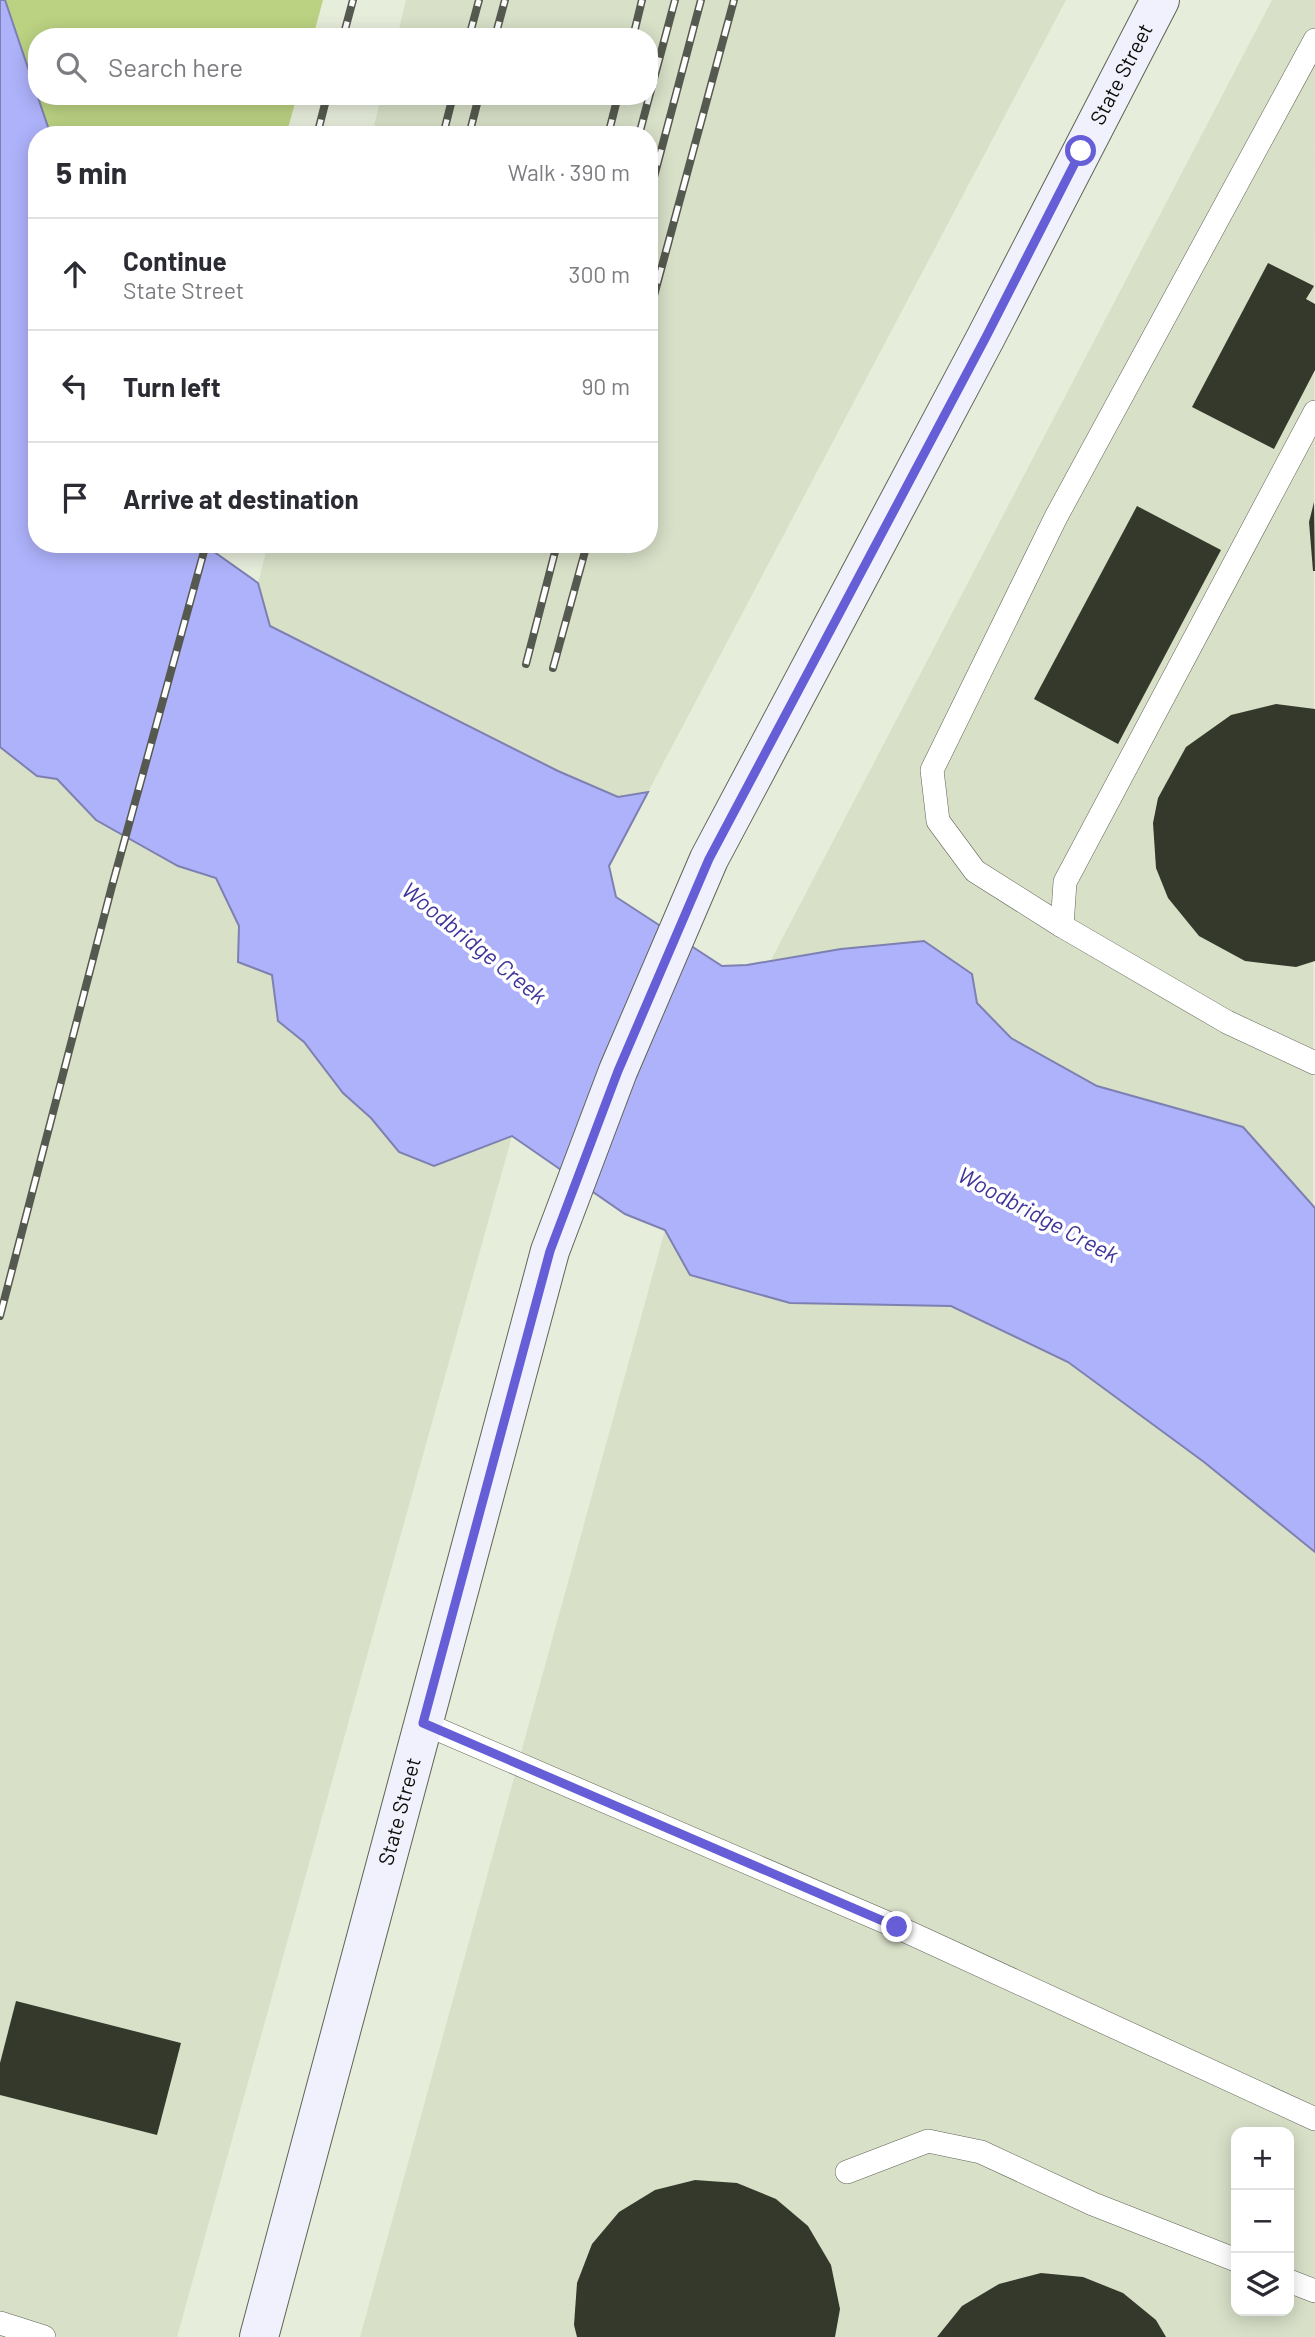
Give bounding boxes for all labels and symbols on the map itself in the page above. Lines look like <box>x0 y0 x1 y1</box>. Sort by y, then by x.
street label: State Street <box>1084 19 1157 129</box>
route start <box>1065 135 1096 166</box>
water label: Woodbridge Creek <box>397 875 553 1009</box>
water label: Woodbridge Creek <box>953 1160 1124 1268</box>
street label: State Street <box>372 1754 425 1868</box>
route end <box>881 1911 912 1942</box>

